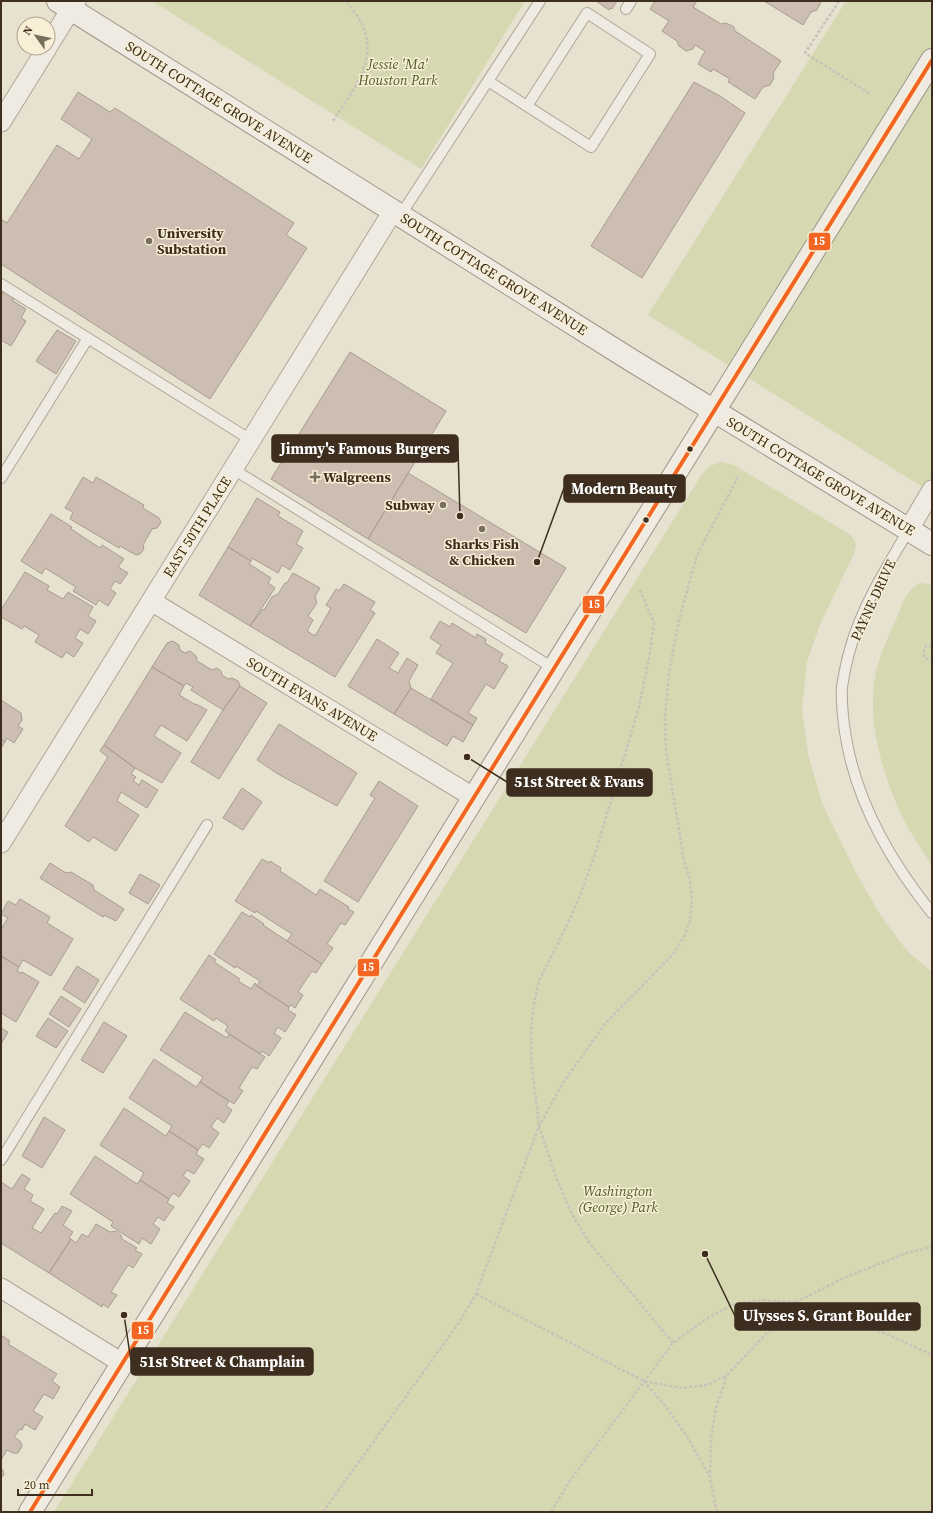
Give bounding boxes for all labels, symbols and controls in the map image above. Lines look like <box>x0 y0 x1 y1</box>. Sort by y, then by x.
north arrow <box>16 16 56 56</box>
text: N <box>20 23 37 38</box>
street label: SOUTH COTTAGE GROVE AVENUE <box>122 36 316 168</box>
park label: Jessie 'Ma' Houston Park <box>357 54 438 90</box>
street label: SOUTH COTTAGE GROVE AVENUE <box>397 208 591 340</box>
place label: University Substation <box>157 223 227 259</box>
line badge: 15 <box>808 232 831 251</box>
text: 15 <box>813 234 825 249</box>
marker: University Substation <box>144 236 154 246</box>
street label: SOUTH COTTAGE GROVE AVENUE <box>723 412 919 540</box>
callout: Jimmy's Famous Burgers <box>272 435 458 462</box>
text: Jimmy's Famous Burgers <box>279 438 450 459</box>
unlabelled marker <box>685 444 695 454</box>
place label: Walgreens <box>323 467 391 487</box>
marker: Walgreens <box>310 472 320 482</box>
street label: EAST 50TH PLACE <box>158 473 236 581</box>
callout: Modern Beauty <box>564 475 685 502</box>
text: Modern Beauty <box>571 478 677 499</box>
place label: Subway <box>385 495 436 515</box>
marker: Subway <box>438 500 448 510</box>
unlabelled marker <box>641 515 651 525</box>
marker: Sharks Fish & Chicken <box>477 524 487 534</box>
place label: Sharks Fish & Chicken <box>445 534 520 570</box>
street label: PAYNE DRIVE <box>845 556 901 644</box>
line badge: 15 <box>582 595 605 614</box>
text: 15 <box>588 597 600 612</box>
street label: SOUTH EVANS AVENUE <box>243 652 381 746</box>
callout: 51st Street & Evans <box>507 769 652 796</box>
text: 51st Street & Evans <box>514 771 644 792</box>
line badge: 15 <box>357 958 380 977</box>
text: 15 <box>362 960 374 975</box>
park label: Washington (George) Park <box>578 1181 658 1217</box>
callout: Ulysses S. Grant Boulder <box>735 1303 920 1330</box>
text: Ulysses S. Grant Boulder <box>743 1305 911 1326</box>
line badge: 15 <box>131 1321 154 1340</box>
text: 15 <box>137 1323 149 1338</box>
callout: 51st Street & Champlain <box>131 1348 313 1375</box>
text: 51st Street & Champlain <box>139 1351 305 1372</box>
scale bar <box>18 1471 92 1497</box>
text: 20 m <box>24 1477 50 1493</box>

